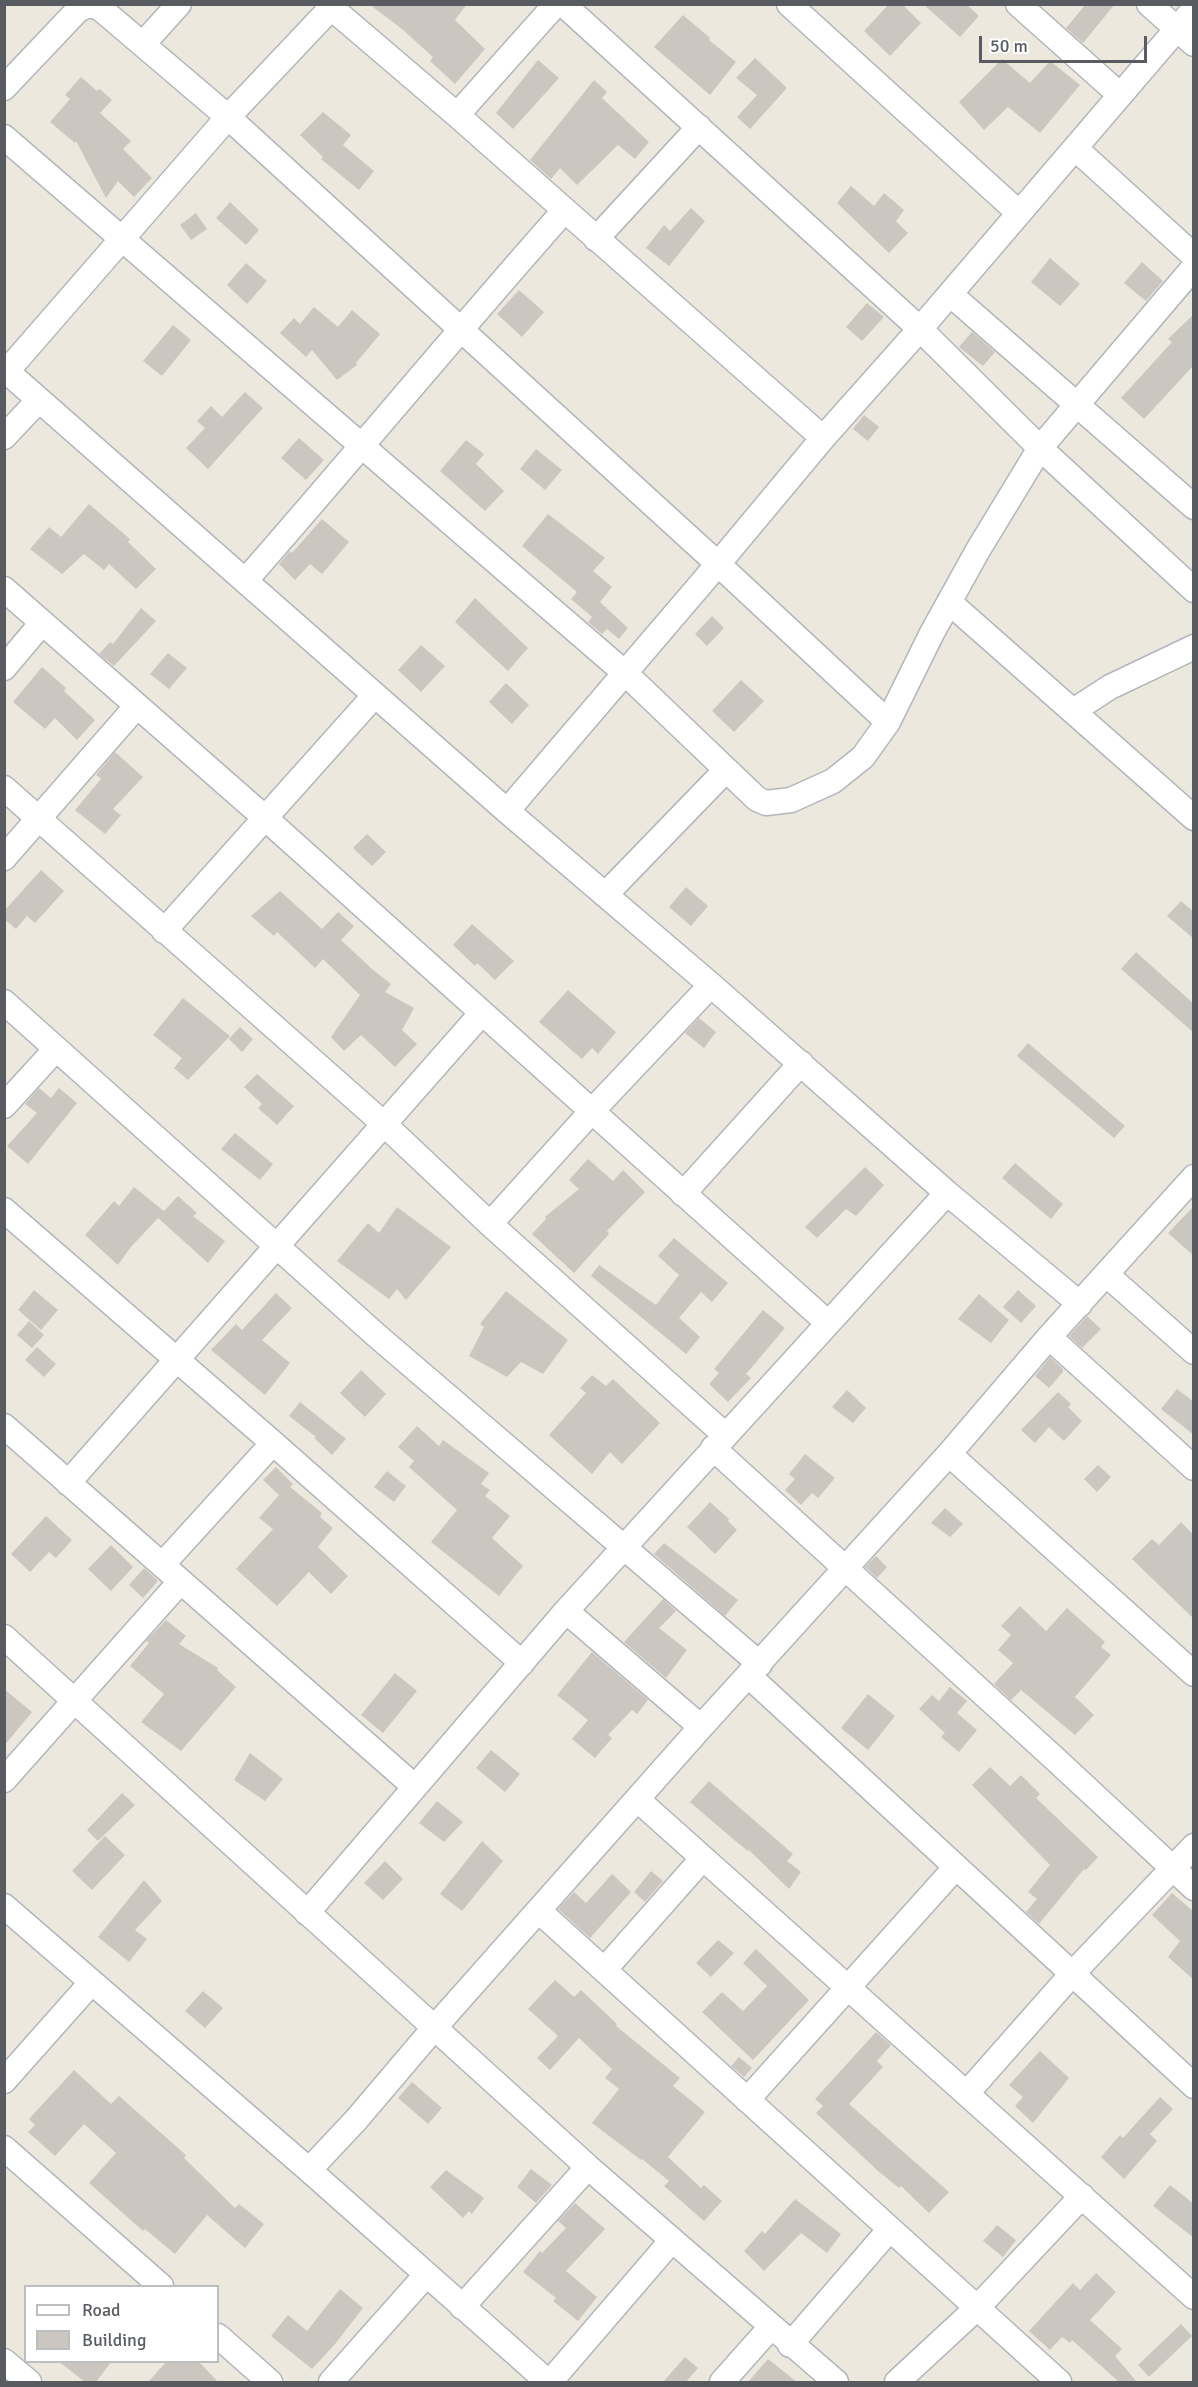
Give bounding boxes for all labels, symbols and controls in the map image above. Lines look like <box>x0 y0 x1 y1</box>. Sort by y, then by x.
scale bar <box>982 24 1150 62</box>
text: 50 m <box>990 35 1028 57</box>
legend <box>24 2285 219 2363</box>
text: Road <box>82 2299 121 2321</box>
text: Building <box>82 2329 146 2351</box>

